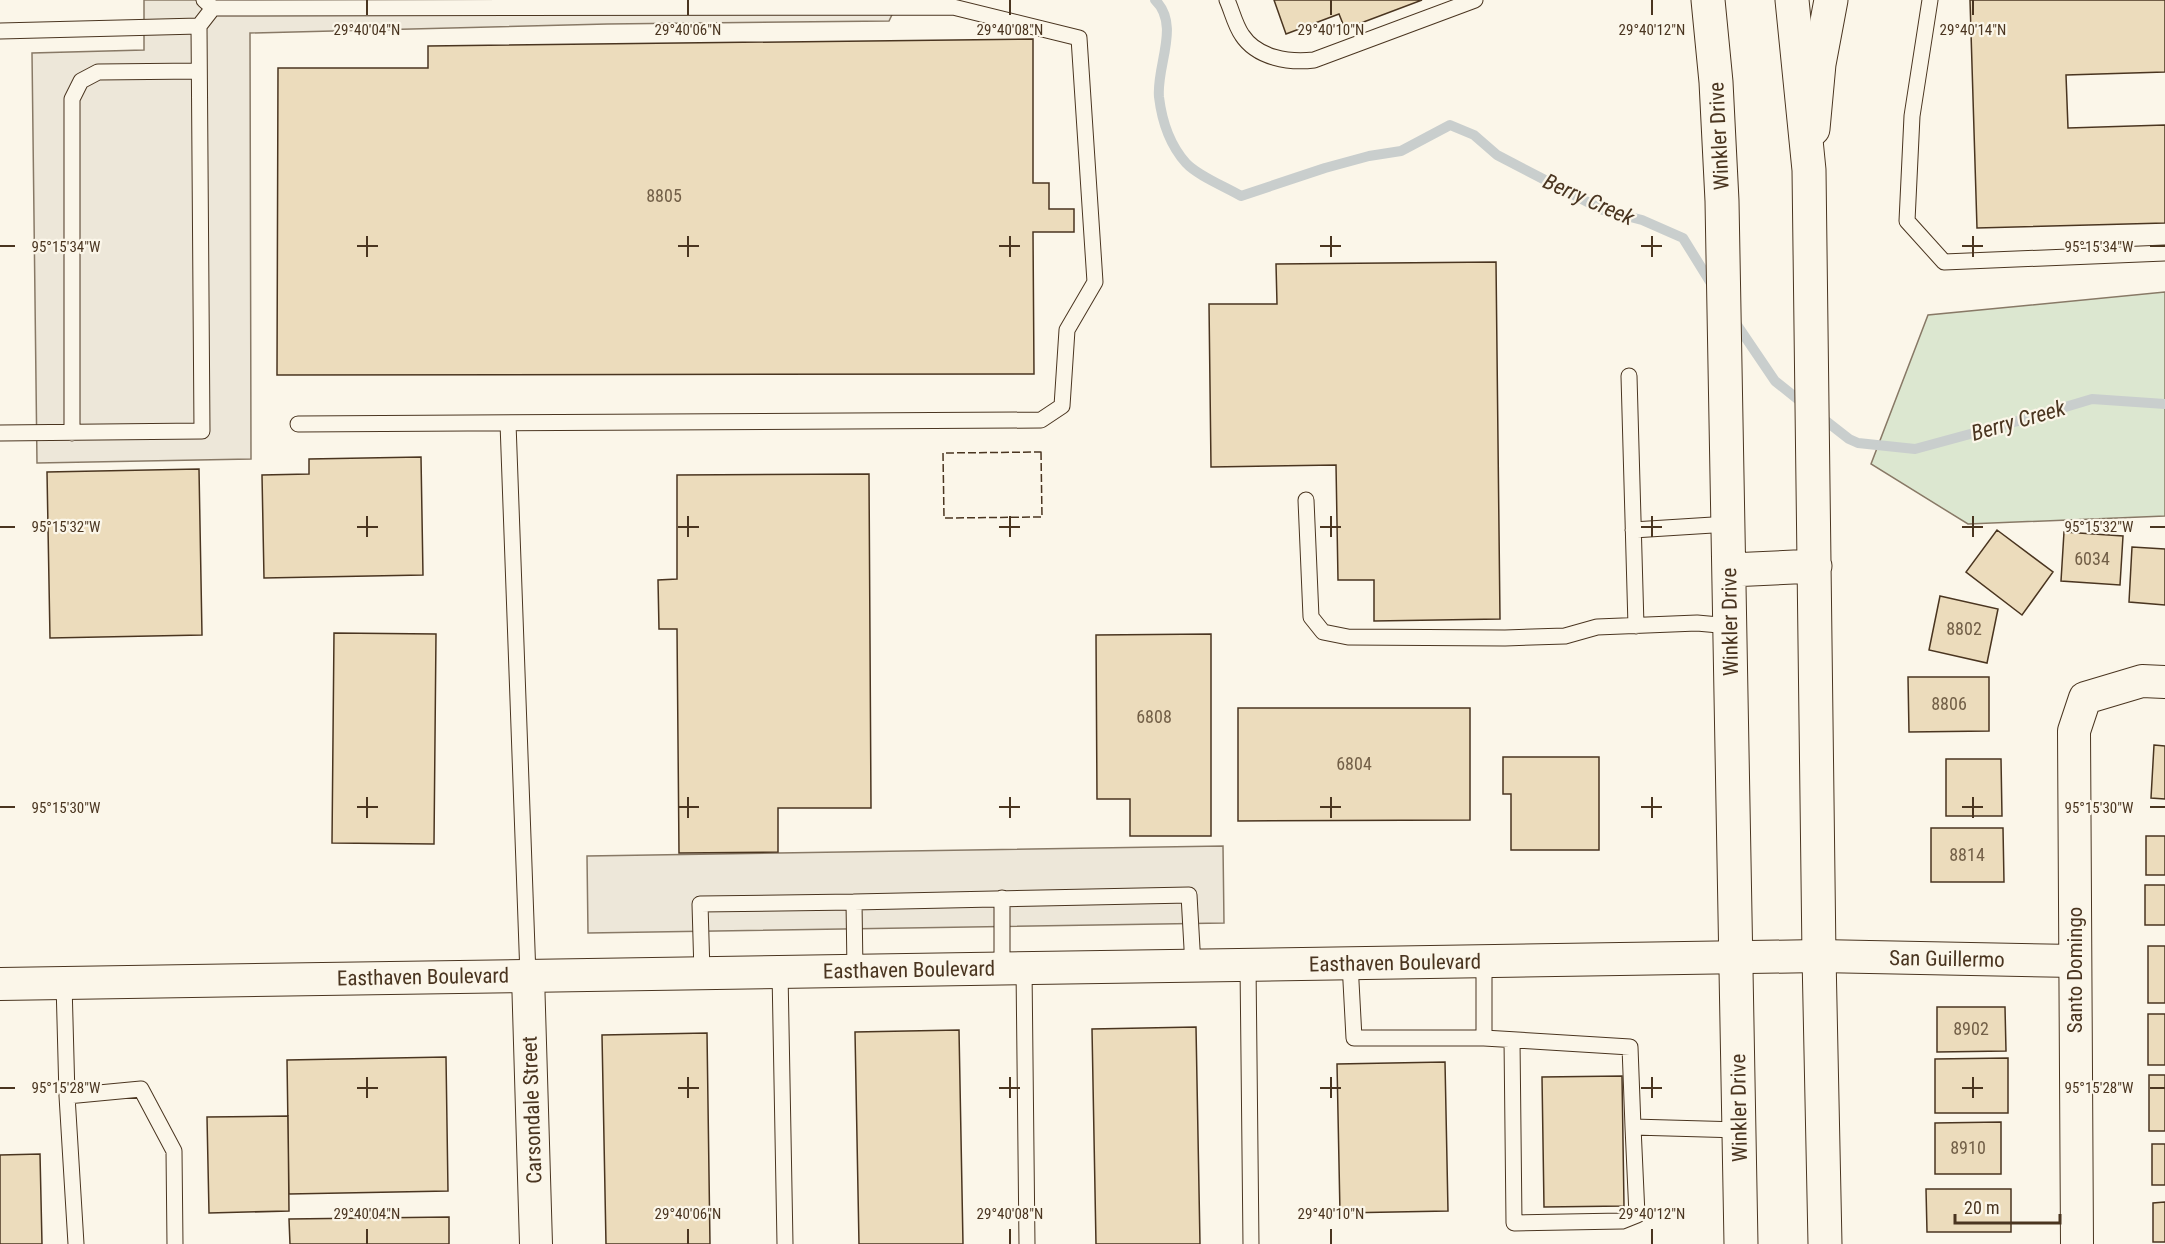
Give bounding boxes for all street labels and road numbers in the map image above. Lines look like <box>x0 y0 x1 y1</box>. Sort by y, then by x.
street label: Winkler Drive <box>1704 81 1734 191</box>
street label: Winkler Drive <box>1717 568 1743 676</box>
street label: Santo Domingo <box>2063 907 2087 1033</box>
street label: San Guillermo <box>1889 946 2005 972</box>
street label: Easthaven Boulevard <box>1309 949 1481 977</box>
street label: Easthaven Boulevard <box>823 956 995 984</box>
street label: Easthaven Boulevard <box>337 963 509 991</box>
street label: Carsondale Street <box>517 1036 547 1184</box>
street label: Winkler Drive <box>1726 1054 1752 1162</box>

